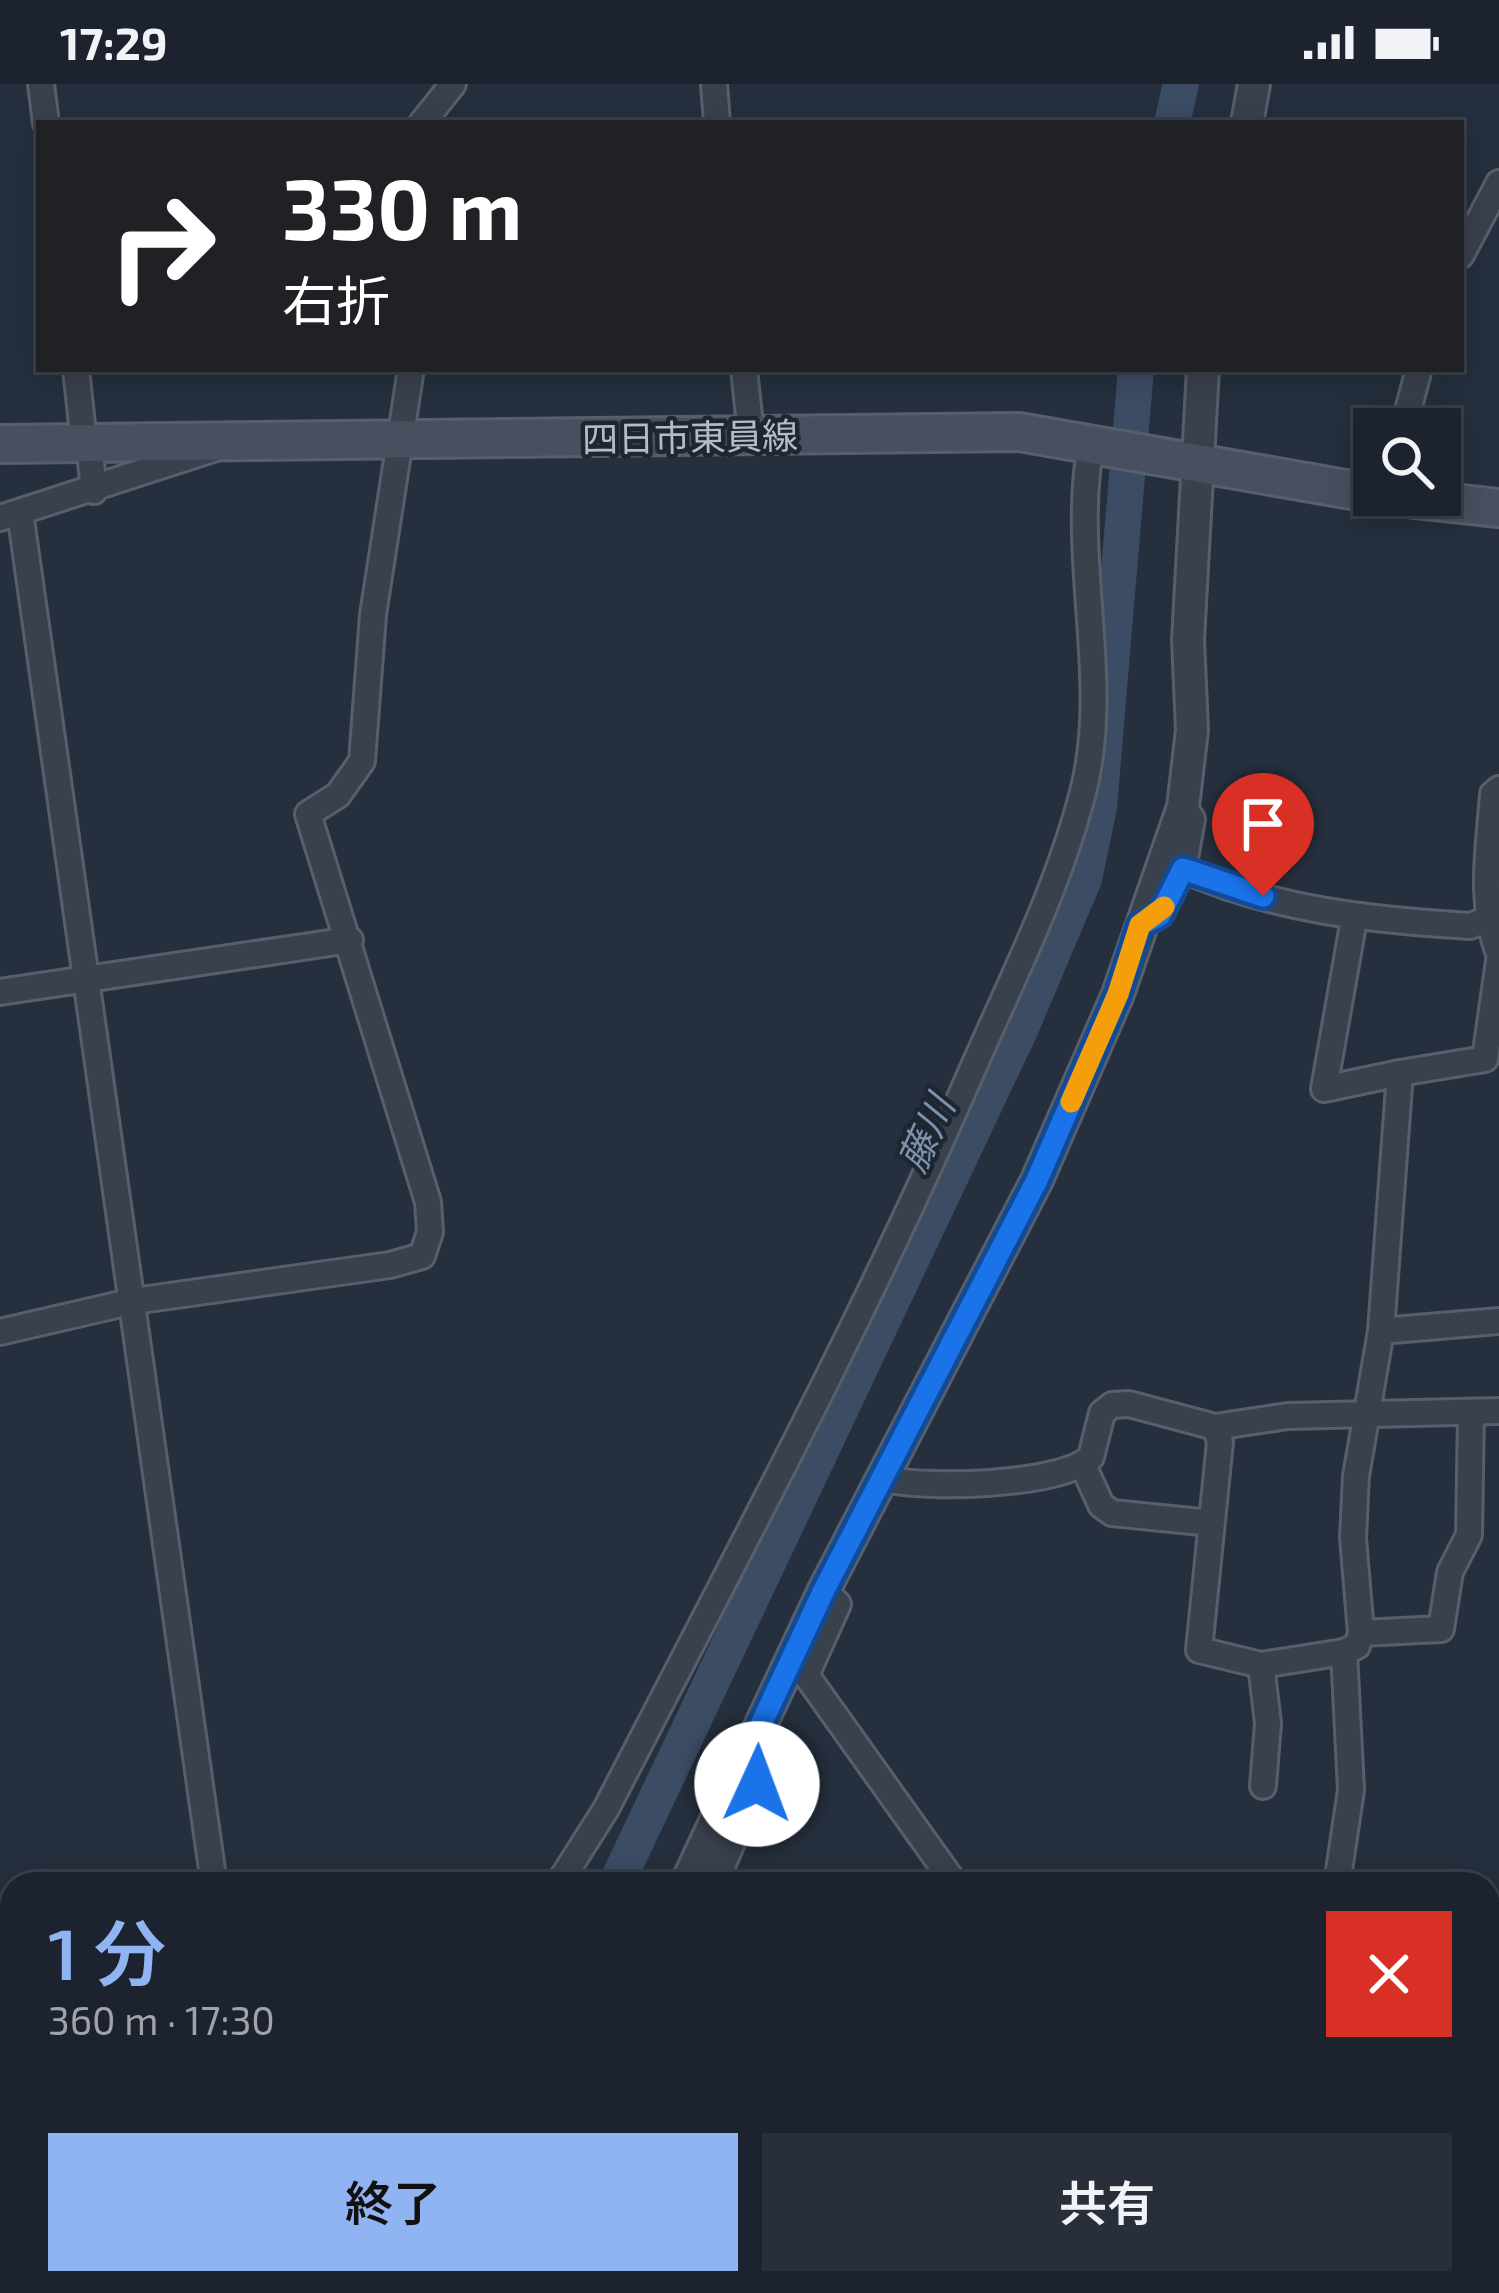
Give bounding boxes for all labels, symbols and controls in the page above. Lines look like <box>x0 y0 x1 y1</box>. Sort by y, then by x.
text: 17:29 <box>60 15 167 69</box>
text: 330 m <box>282 156 522 257</box>
icon: right <box>84 168 240 324</box>
text: 右折 <box>282 267 390 332</box>
map controls <box>1353 408 1461 516</box>
button: search <box>1353 408 1461 516</box>
street label: 四日市東員線 <box>582 413 798 459</box>
pin <box>1212 773 1314 896</box>
icon: arrive <box>1230 791 1296 857</box>
water label: 藤川 <box>887 1084 964 1178</box>
position arrow <box>694 1721 820 1847</box>
text: 1 分 <box>48 1908 166 1994</box>
button: close <box>1326 1911 1452 2037</box>
text: 360 m · 17:30 <box>48 1996 275 2043</box>
button: 終了 <box>48 2133 738 2271</box>
button: 共有 <box>762 2133 1452 2271</box>

